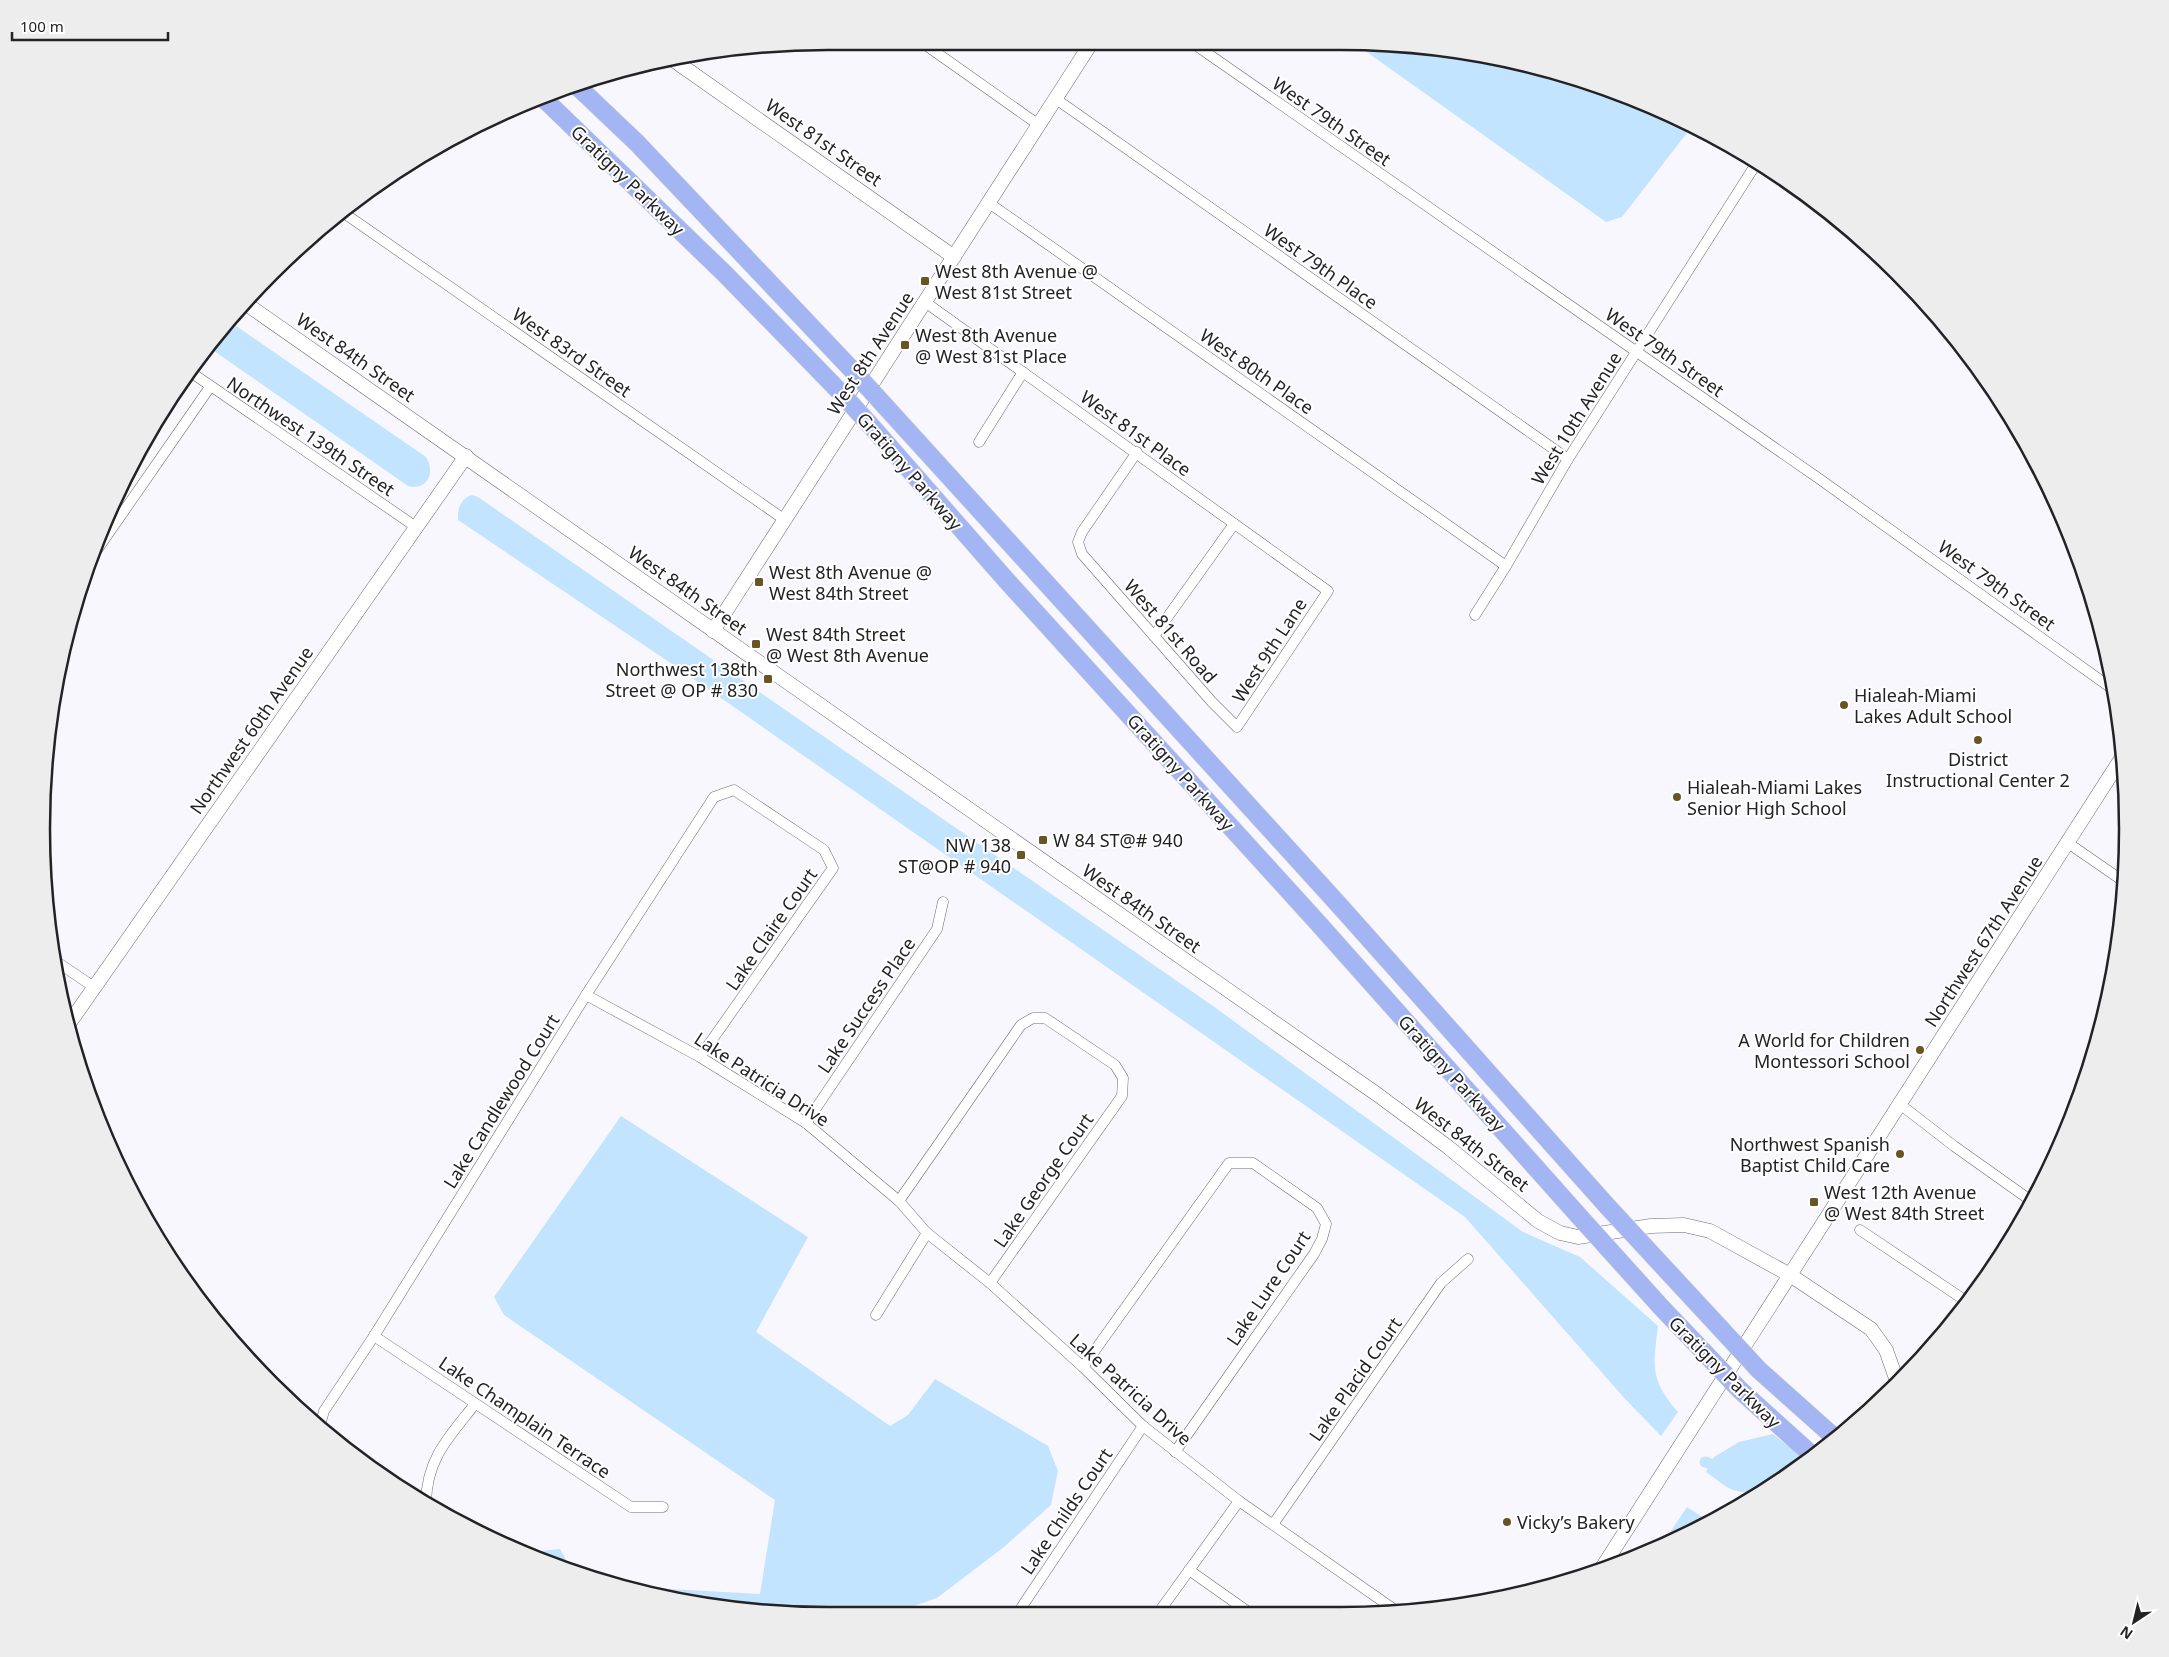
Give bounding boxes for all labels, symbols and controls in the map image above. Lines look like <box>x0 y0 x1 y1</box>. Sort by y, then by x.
scale bar <box>12 10 169 42</box>
text: 100 m <box>20 16 64 36</box>
street label: West 79th Street <box>1268 71 1396 171</box>
street label: West 81st Street <box>761 93 887 191</box>
street label: Gratigny Parkway <box>566 120 690 241</box>
street label: West 79th Place <box>1259 218 1383 314</box>
place label: West 8th Avenue @ West 81st Street <box>935 259 1098 304</box>
marker: West 8th Avenue @ West 81st Street <box>919 275 931 287</box>
street label: West 8th Avenue <box>821 287 919 419</box>
street label: West 83rd Street <box>508 302 637 402</box>
street label: West 79th Street <box>1601 302 1729 402</box>
street label: West 84th Street <box>292 307 420 407</box>
place label: West 8th Avenue @ West 81st Place <box>915 323 1067 368</box>
street label: West 80th Place <box>1195 323 1319 419</box>
marker: West 8th Avenue @ West 81st Place <box>899 339 911 351</box>
street label: West 10th Avenue <box>1525 347 1627 489</box>
street label: Northwest 139th Street <box>223 371 400 501</box>
street label: West 81st Place <box>1076 385 1196 481</box>
street label: Gratigny Parkway <box>852 407 968 536</box>
street label: West 79th Street <box>1934 534 2061 636</box>
street label: West 84th Street <box>624 540 752 640</box>
place label: West 8th Avenue @ West 84th Street <box>769 560 932 605</box>
street label: West 81st Road <box>1119 574 1223 688</box>
marker: West 8th Avenue @ West 84th Street <box>753 576 765 588</box>
street label: West 9th Lane <box>1226 593 1312 707</box>
place label: West 84th Street @ West 8th Avenue <box>766 622 929 667</box>
marker: West 84th Street @ West 8th Avenue <box>750 638 762 650</box>
street label: Northwest 60th Avenue <box>184 641 318 819</box>
place label: Northwest 138th Street @ OP # 830 <box>605 657 758 702</box>
marker: Northwest 138th Street @ OP # 830 <box>762 673 774 685</box>
place label: Hialeah-Miami Lakes Adult School <box>1854 683 2012 728</box>
marker: Hialeah-Miami Lakes Adult School <box>1838 699 1850 711</box>
street label: Gratigny Parkway <box>1122 709 1240 836</box>
marker: District Instructional Center 2 <box>1972 734 1984 746</box>
place label: District Instructional Center 2 <box>1886 747 2070 792</box>
place label: Hialeah-Miami Lakes Senior High School <box>1687 775 1862 820</box>
marker: Hialeah-Miami Lakes Senior High School <box>1671 791 1683 803</box>
place label: W 84 ST@# 940 <box>1053 828 1183 852</box>
place label: NW 138 ST@OP # 940 <box>898 833 1011 878</box>
marker: W 84 ST@# 940 <box>1037 834 1049 846</box>
marker: NW 138 ST@OP # 940 <box>1015 849 1027 861</box>
street label: Northwest 67th Avenue <box>1919 851 2047 1031</box>
street label: West 84th Street <box>1078 858 1206 958</box>
street label: Lake Claire Court <box>720 863 822 995</box>
street label: Lake Success Place <box>812 932 920 1078</box>
street label: Lake Candlewood Court <box>438 1009 565 1193</box>
street label: Gratigny Parkway <box>1393 1010 1511 1137</box>
street label: Lake Patricia Drive <box>690 1026 834 1132</box>
place label: A World for Children Montessori School <box>1738 1028 1910 1073</box>
marker: A World for Children Montessori School <box>1914 1044 1926 1056</box>
street label: West 84th Street <box>1410 1092 1535 1197</box>
street label: Lake George Court <box>988 1108 1099 1252</box>
place label: Northwest Spanish Baptist Child Care <box>1730 1132 1890 1177</box>
marker: Northwest Spanish Baptist Child Care <box>1894 1148 1906 1160</box>
place label: West 12th Avenue @ West 84th Street <box>1824 1180 1985 1225</box>
marker: West 12th Avenue @ West 84th Street <box>1808 1196 1820 1208</box>
street label: Lake Lure Court <box>1221 1225 1316 1350</box>
street label: Gratigny Parkway <box>1664 1311 1787 1434</box>
street label: Lake Placid Court <box>1303 1312 1407 1446</box>
street label: Lake Patricia Drive <box>1065 1328 1197 1450</box>
street label: Lake Champlain Terrace <box>435 1351 615 1483</box>
street label: Lake Childs Court <box>1015 1443 1117 1579</box>
place label: Vicky’s Bakery <box>1517 1510 1636 1534</box>
marker: Vicky’s Bakery <box>1501 1516 1513 1528</box>
north arrow <box>2109 1597 2159 1647</box>
text: N <box>2116 1622 2136 1644</box>

